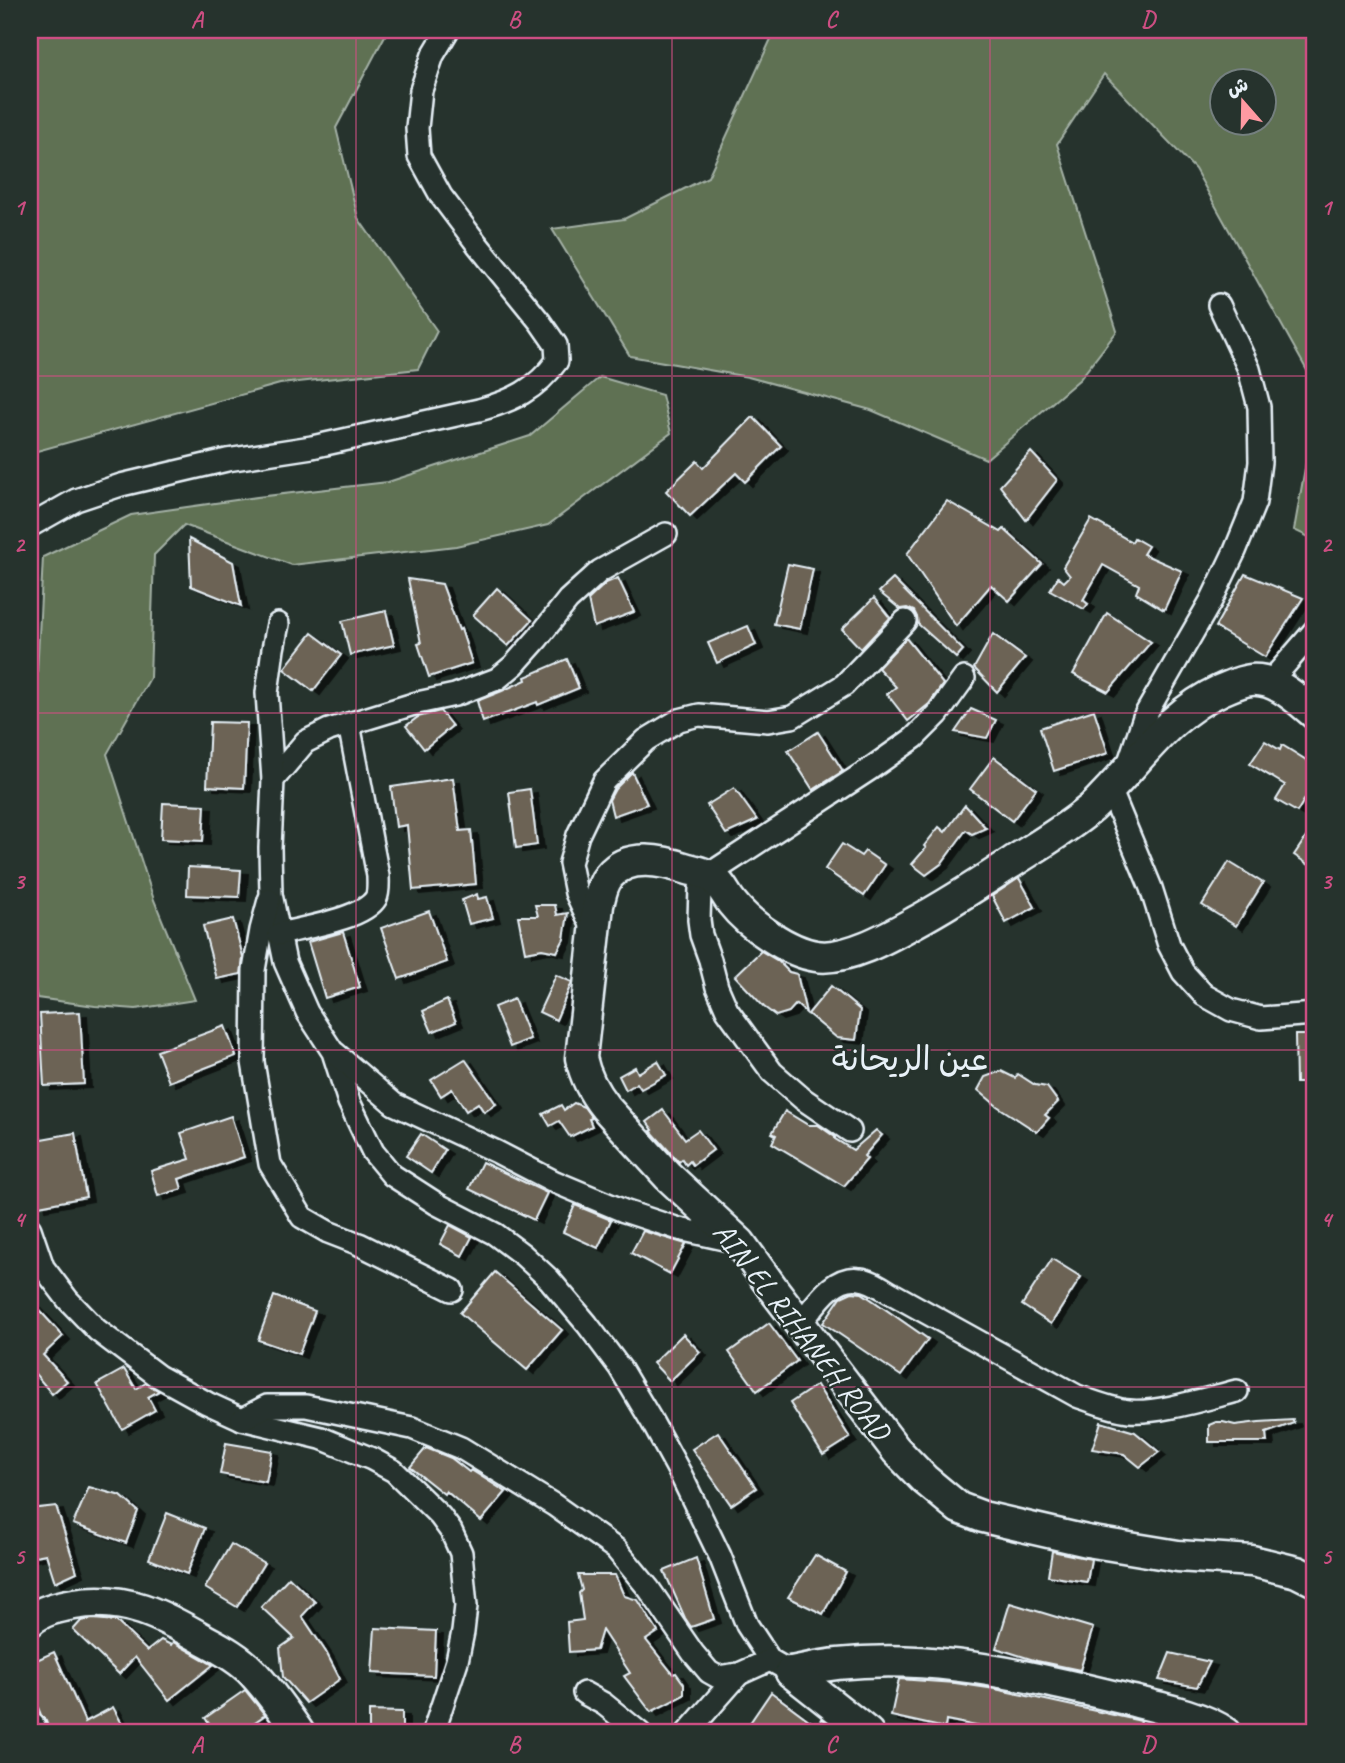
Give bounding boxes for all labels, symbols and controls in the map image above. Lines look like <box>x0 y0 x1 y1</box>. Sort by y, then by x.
text: A <box>191 5 205 34</box>
text: B <box>508 5 522 34</box>
text: C <box>826 5 840 34</box>
text: D <box>1141 5 1157 34</box>
north arrow <box>1208 66 1278 136</box>
text: ش <box>1224 72 1252 102</box>
text: 1 <box>14 193 27 222</box>
text: 1 <box>1321 193 1334 222</box>
text: 2 <box>14 530 27 559</box>
text: 2 <box>1321 530 1334 559</box>
text: 3 <box>14 867 27 896</box>
text: 3 <box>1321 867 1334 896</box>
district label: عين الريحانة <box>832 1038 988 1080</box>
text: 4 <box>14 1205 27 1234</box>
text: 4 <box>1321 1205 1334 1234</box>
street label: AIN EL RIHANEH ROAD <box>705 1214 901 1450</box>
text: 5 <box>14 1542 26 1571</box>
text: 5 <box>1321 1542 1333 1571</box>
text: A <box>191 1730 205 1759</box>
text: B <box>508 1730 522 1759</box>
text: C <box>826 1730 840 1759</box>
text: D <box>1141 1730 1157 1759</box>

